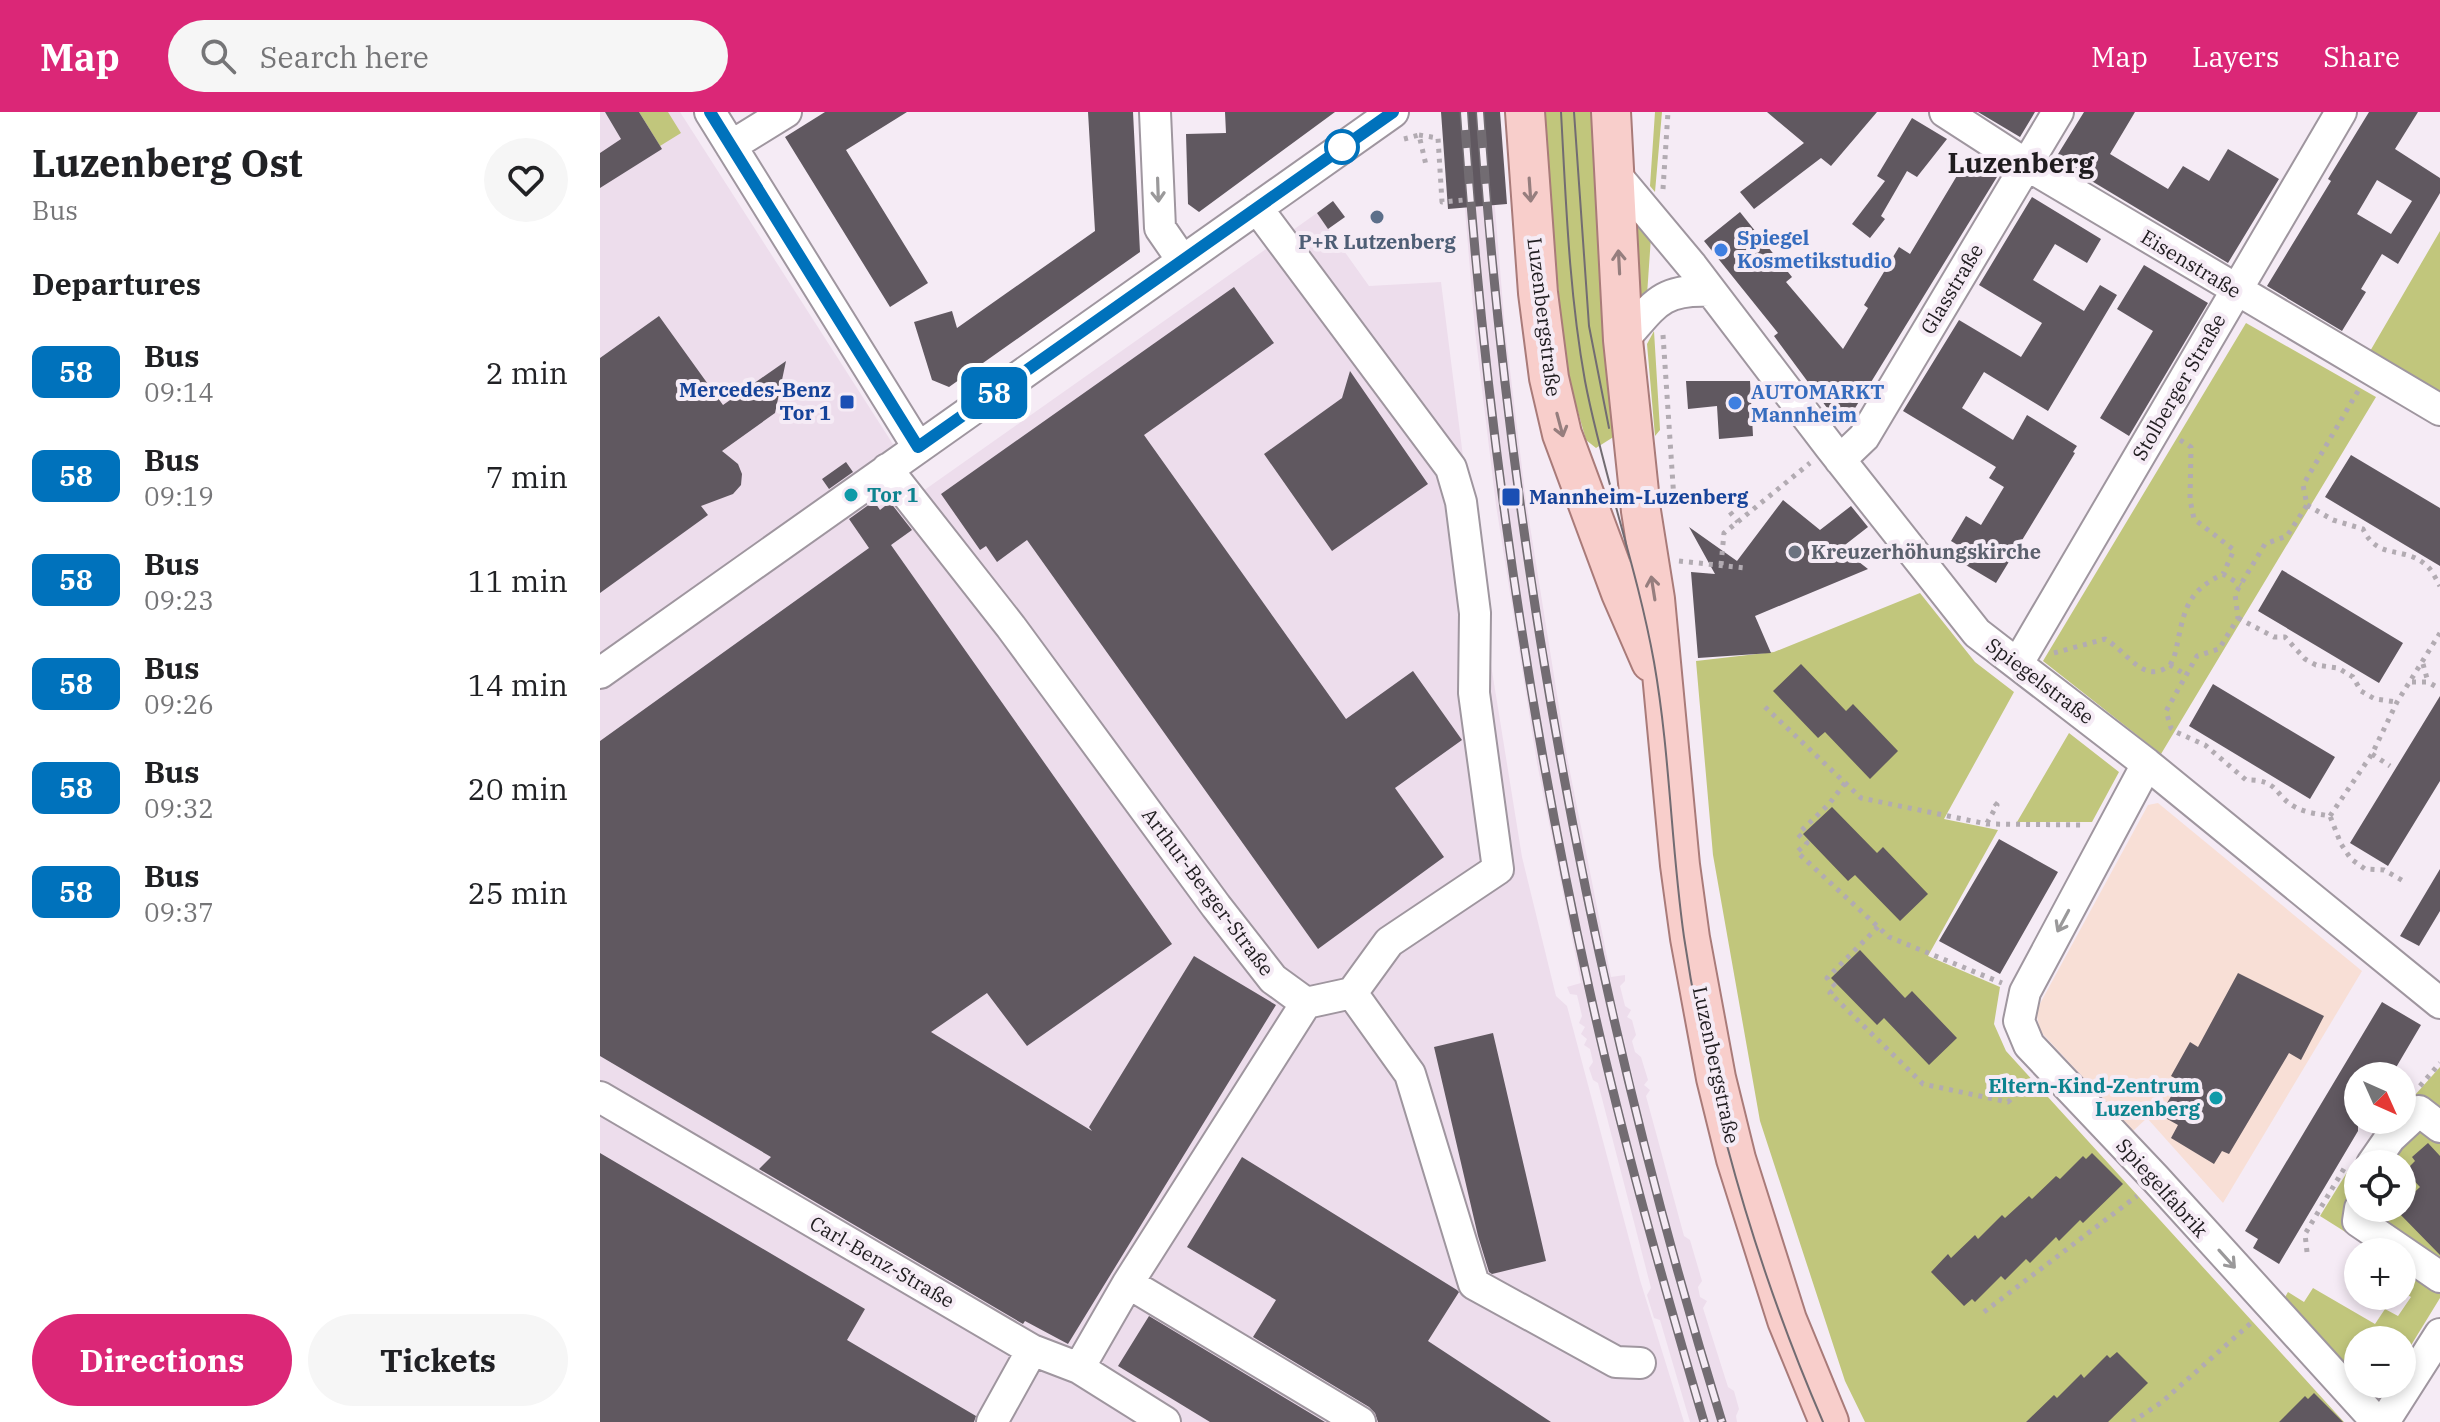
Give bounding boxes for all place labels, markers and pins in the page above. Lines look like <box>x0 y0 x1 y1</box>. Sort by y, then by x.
unlabelled marker <box>1325 130 1359 164</box>
marker: P+R Lutzenberg <box>1368 208 1386 226</box>
place label: Spiegel Kosmetikstudio <box>1737 224 1892 274</box>
place label: P+R Lutzenberg <box>1298 228 1456 255</box>
marker: Spiegel Kosmetikstudio <box>1712 241 1730 259</box>
place label: Mercedes-Benz Tor 1 <box>679 376 831 426</box>
place label: AUTOMARKT Mannheim <box>1751 378 1884 428</box>
marker: Mercedes-Benz Tor 1 <box>838 393 856 411</box>
marker: AUTOMARKT Mannheim <box>1726 394 1744 412</box>
place label: Tor 1 <box>867 481 918 508</box>
place label: Mannheim-Luzenberg <box>1529 483 1749 510</box>
marker: Tor 1 <box>842 486 860 504</box>
marker: Mannheim-Luzenberg <box>1500 486 1522 508</box>
place label: Kreuzerhöhungskirche <box>1811 538 2041 565</box>
marker: Kreuzerhöhungskirche <box>1786 543 1804 561</box>
place label: Eltern-Kind-Zentrum Luzenberg <box>1988 1072 2200 1122</box>
marker: Eltern-Kind-Zentrum Luzenberg <box>2207 1089 2225 1107</box>

